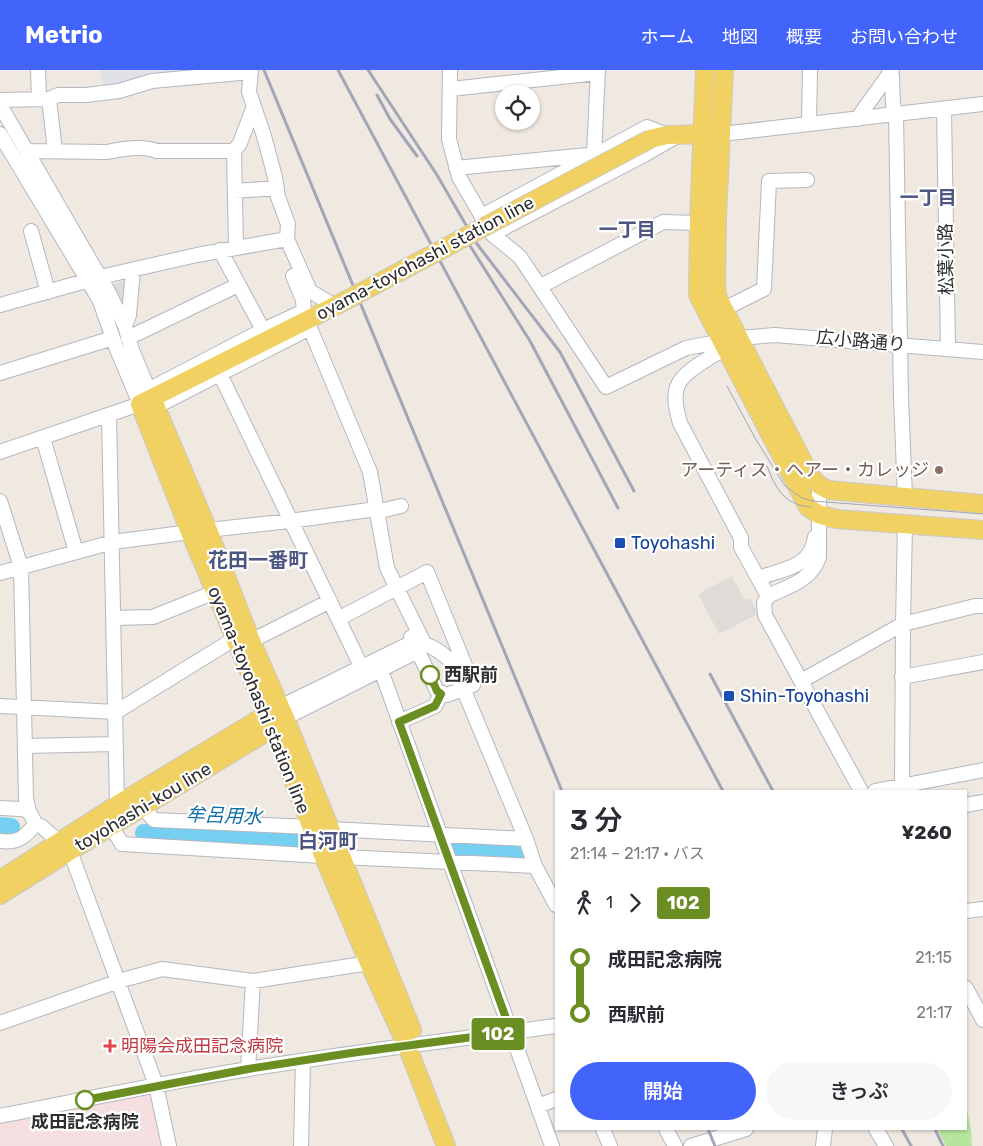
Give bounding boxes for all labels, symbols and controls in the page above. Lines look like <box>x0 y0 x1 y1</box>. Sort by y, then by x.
text: Metrio <box>25 21 103 49</box>
text: ホーム <box>641 26 694 48</box>
text: 地図 <box>722 26 758 48</box>
text: 概要 <box>786 26 822 48</box>
text: お問い合わせ <box>850 26 958 48</box>
map controls <box>495 85 540 130</box>
button: locate <box>495 85 540 130</box>
district label: 一丁目 <box>899 186 957 209</box>
street label: oyama-toyohashi station line <box>312 191 538 325</box>
district label: 一丁目 <box>598 218 656 241</box>
street label: 松葉小路 <box>934 223 958 295</box>
street label: 広小路通り <box>815 326 907 356</box>
place label: アーティス・ヘアー・カレッジ <box>680 459 929 481</box>
marker: アーティス・ヘアー・カレッジ <box>933 464 945 476</box>
place label: Toyohashi <box>631 532 715 554</box>
marker: Toyohashi <box>613 536 627 550</box>
district label: 花田一番町 <box>208 548 308 572</box>
street label: oyama-toyohashi station line <box>203 583 315 817</box>
place label: 西駅前 <box>444 664 498 686</box>
marker: 西駅前 <box>420 665 440 685</box>
place label: Shin-Toyohashi <box>740 685 869 707</box>
marker: Shin-Toyohashi <box>722 689 736 703</box>
street label: toyohashi-kou line <box>71 758 215 856</box>
water label: 牟呂用水 <box>186 803 264 828</box>
text: 3 分 <box>570 804 622 837</box>
text: ¥260 <box>901 821 952 844</box>
district label: 白河町 <box>298 829 358 853</box>
text: 21:14 – 21:17 · バス <box>570 844 705 863</box>
icon: walk <box>570 889 598 917</box>
icon: forward <box>621 889 649 917</box>
text: 102 <box>667 892 700 914</box>
text: 1 <box>606 893 613 912</box>
text: 成田記念病院 <box>608 948 722 971</box>
text: 21:15 <box>915 948 952 967</box>
text: 西駅前 <box>608 1003 665 1026</box>
text: 21:17 <box>917 1003 952 1022</box>
line badge: 102 <box>469 1018 527 1050</box>
text: 102 <box>482 1023 514 1045</box>
place label: 明陽会成田記念病院 <box>121 1035 283 1057</box>
marker: 明陽会成田記念病院 <box>103 1039 117 1053</box>
button: 開始 <box>570 1062 756 1120</box>
button: きっぷ <box>766 1062 952 1120</box>
marker: 成田記念病院 <box>75 1090 95 1110</box>
place label: 成田記念病院 <box>31 1111 139 1133</box>

